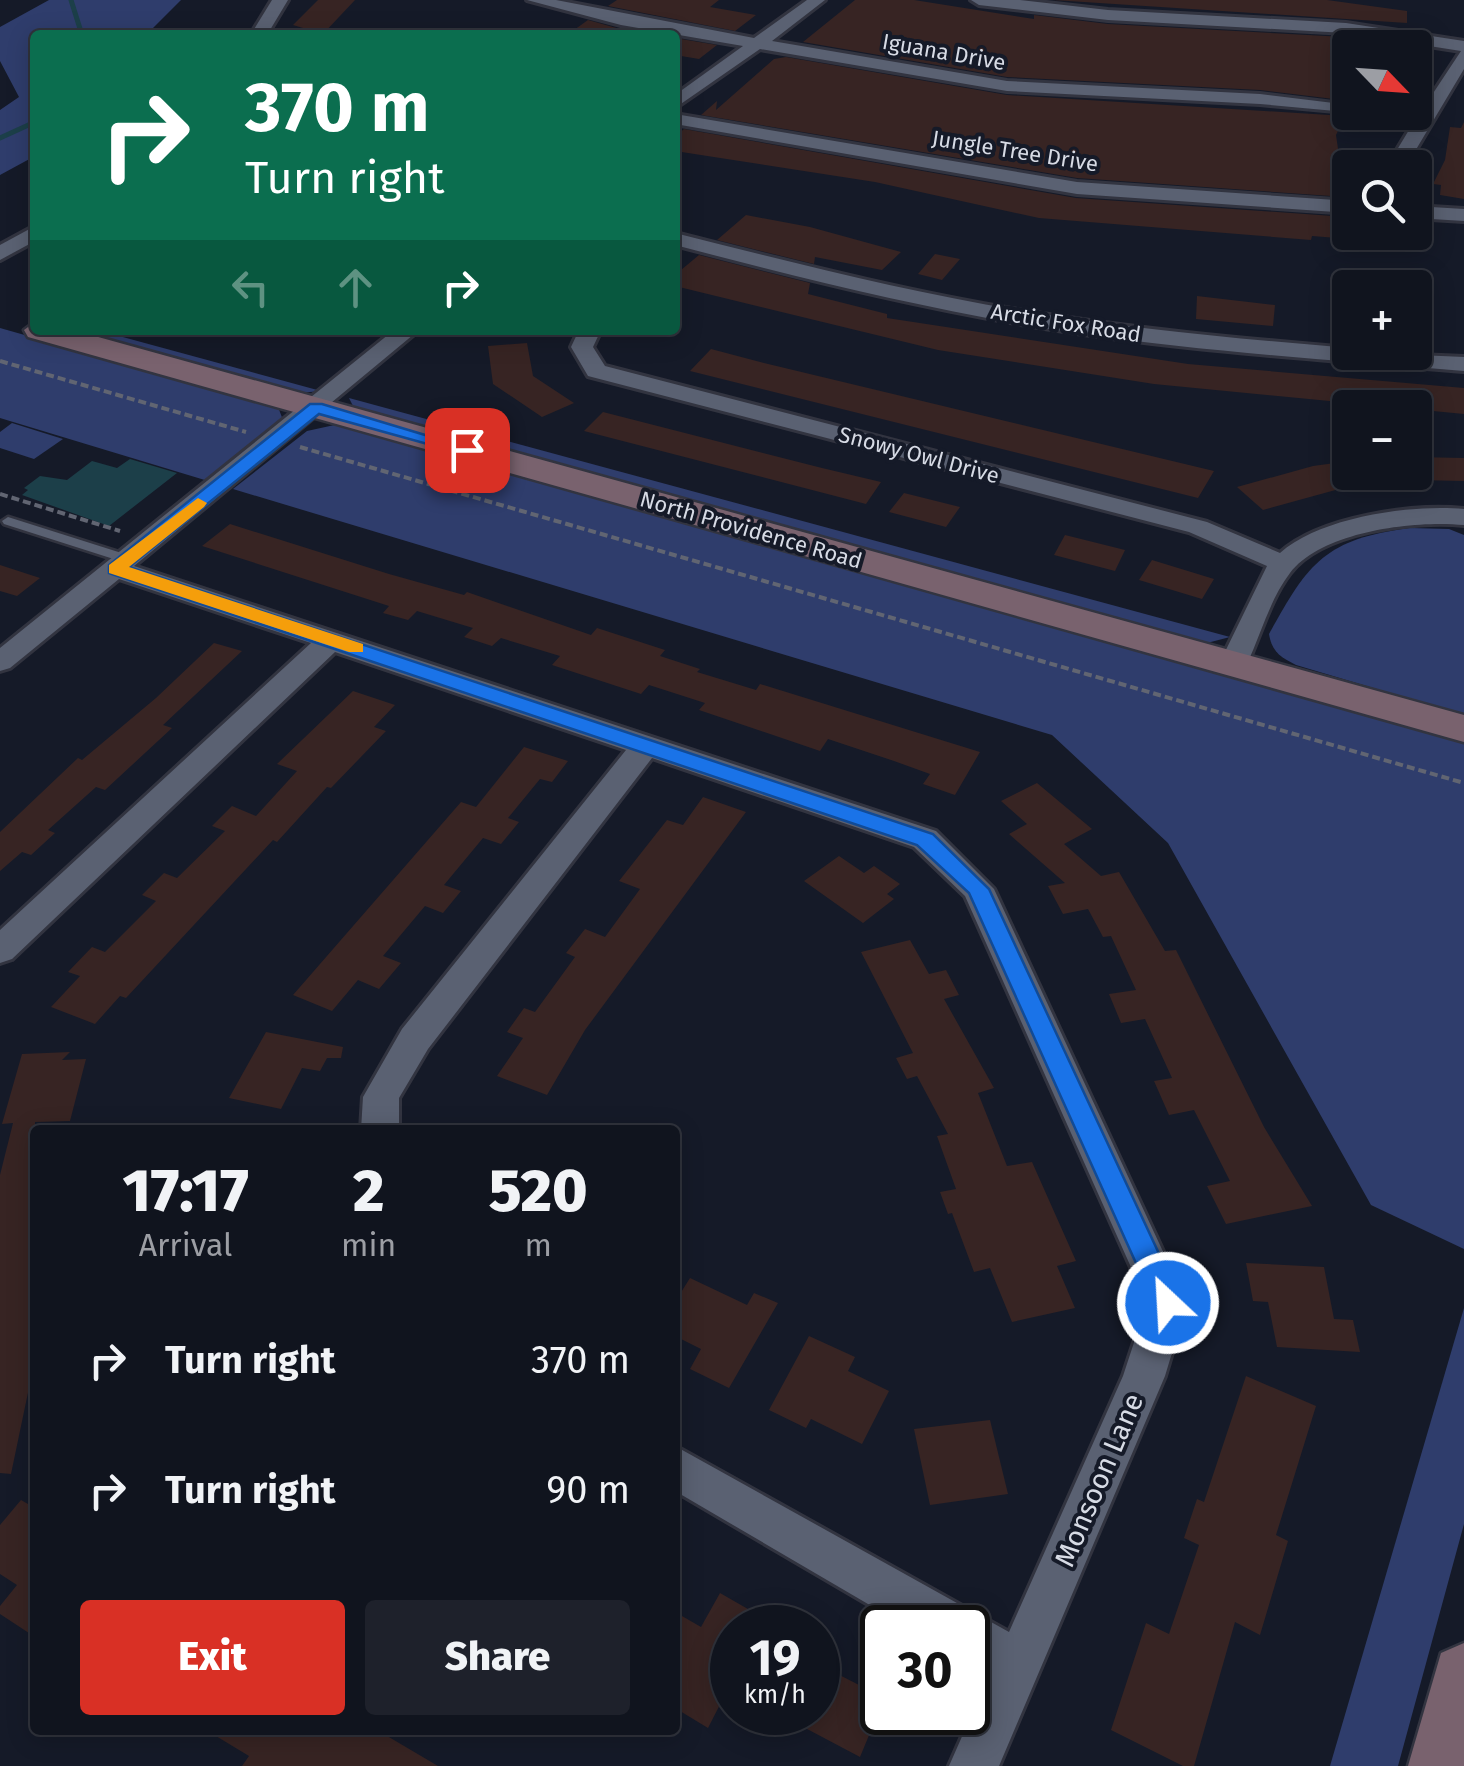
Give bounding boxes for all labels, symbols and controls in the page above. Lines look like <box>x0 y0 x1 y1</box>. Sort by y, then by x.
street label: Iguana Drive <box>880 28 1008 76</box>
north arrow <box>1332 30 1432 130</box>
map controls <box>1332 30 1432 490</box>
text: 370 m <box>245 66 430 150</box>
icon: right <box>80 70 210 200</box>
street label: Jungle Tree Drive <box>930 125 1100 177</box>
button: search <box>1332 150 1432 250</box>
text: Turn right <box>245 151 444 205</box>
icon: left <box>223 260 278 315</box>
icon: ahead <box>328 260 383 315</box>
icon: right <box>433 260 488 315</box>
button: + <box>1332 270 1432 370</box>
street label: Arctic Fox Road <box>989 298 1143 348</box>
button: − <box>1332 390 1432 490</box>
pin <box>425 408 510 493</box>
street label: Snowy Owl Drive <box>836 421 1002 489</box>
icon: arrive <box>440 423 495 478</box>
street label: North Providence Road <box>637 485 865 575</box>
text: 17:17 <box>122 1155 249 1227</box>
text: 2 <box>353 1155 384 1227</box>
text: 520 <box>489 1155 588 1227</box>
text: Arrival <box>139 1226 232 1264</box>
text: min <box>341 1226 396 1264</box>
text: m <box>524 1226 552 1264</box>
position arrow <box>1116 1251 1220 1355</box>
icon: right <box>80 1333 135 1388</box>
text: Turn right <box>165 1337 335 1383</box>
text: 370 m <box>531 1337 630 1383</box>
street label: Monsoon Lane <box>1048 1389 1150 1571</box>
icon: right <box>80 1463 135 1518</box>
text: Turn right <box>165 1467 335 1513</box>
text: 90 m <box>546 1467 630 1513</box>
button: Exit <box>80 1600 345 1715</box>
button: Share <box>365 1600 630 1715</box>
speed limit sign: 30 <box>860 1605 990 1735</box>
text: 19 <box>749 1628 801 1688</box>
text: km/h <box>744 1680 806 1710</box>

